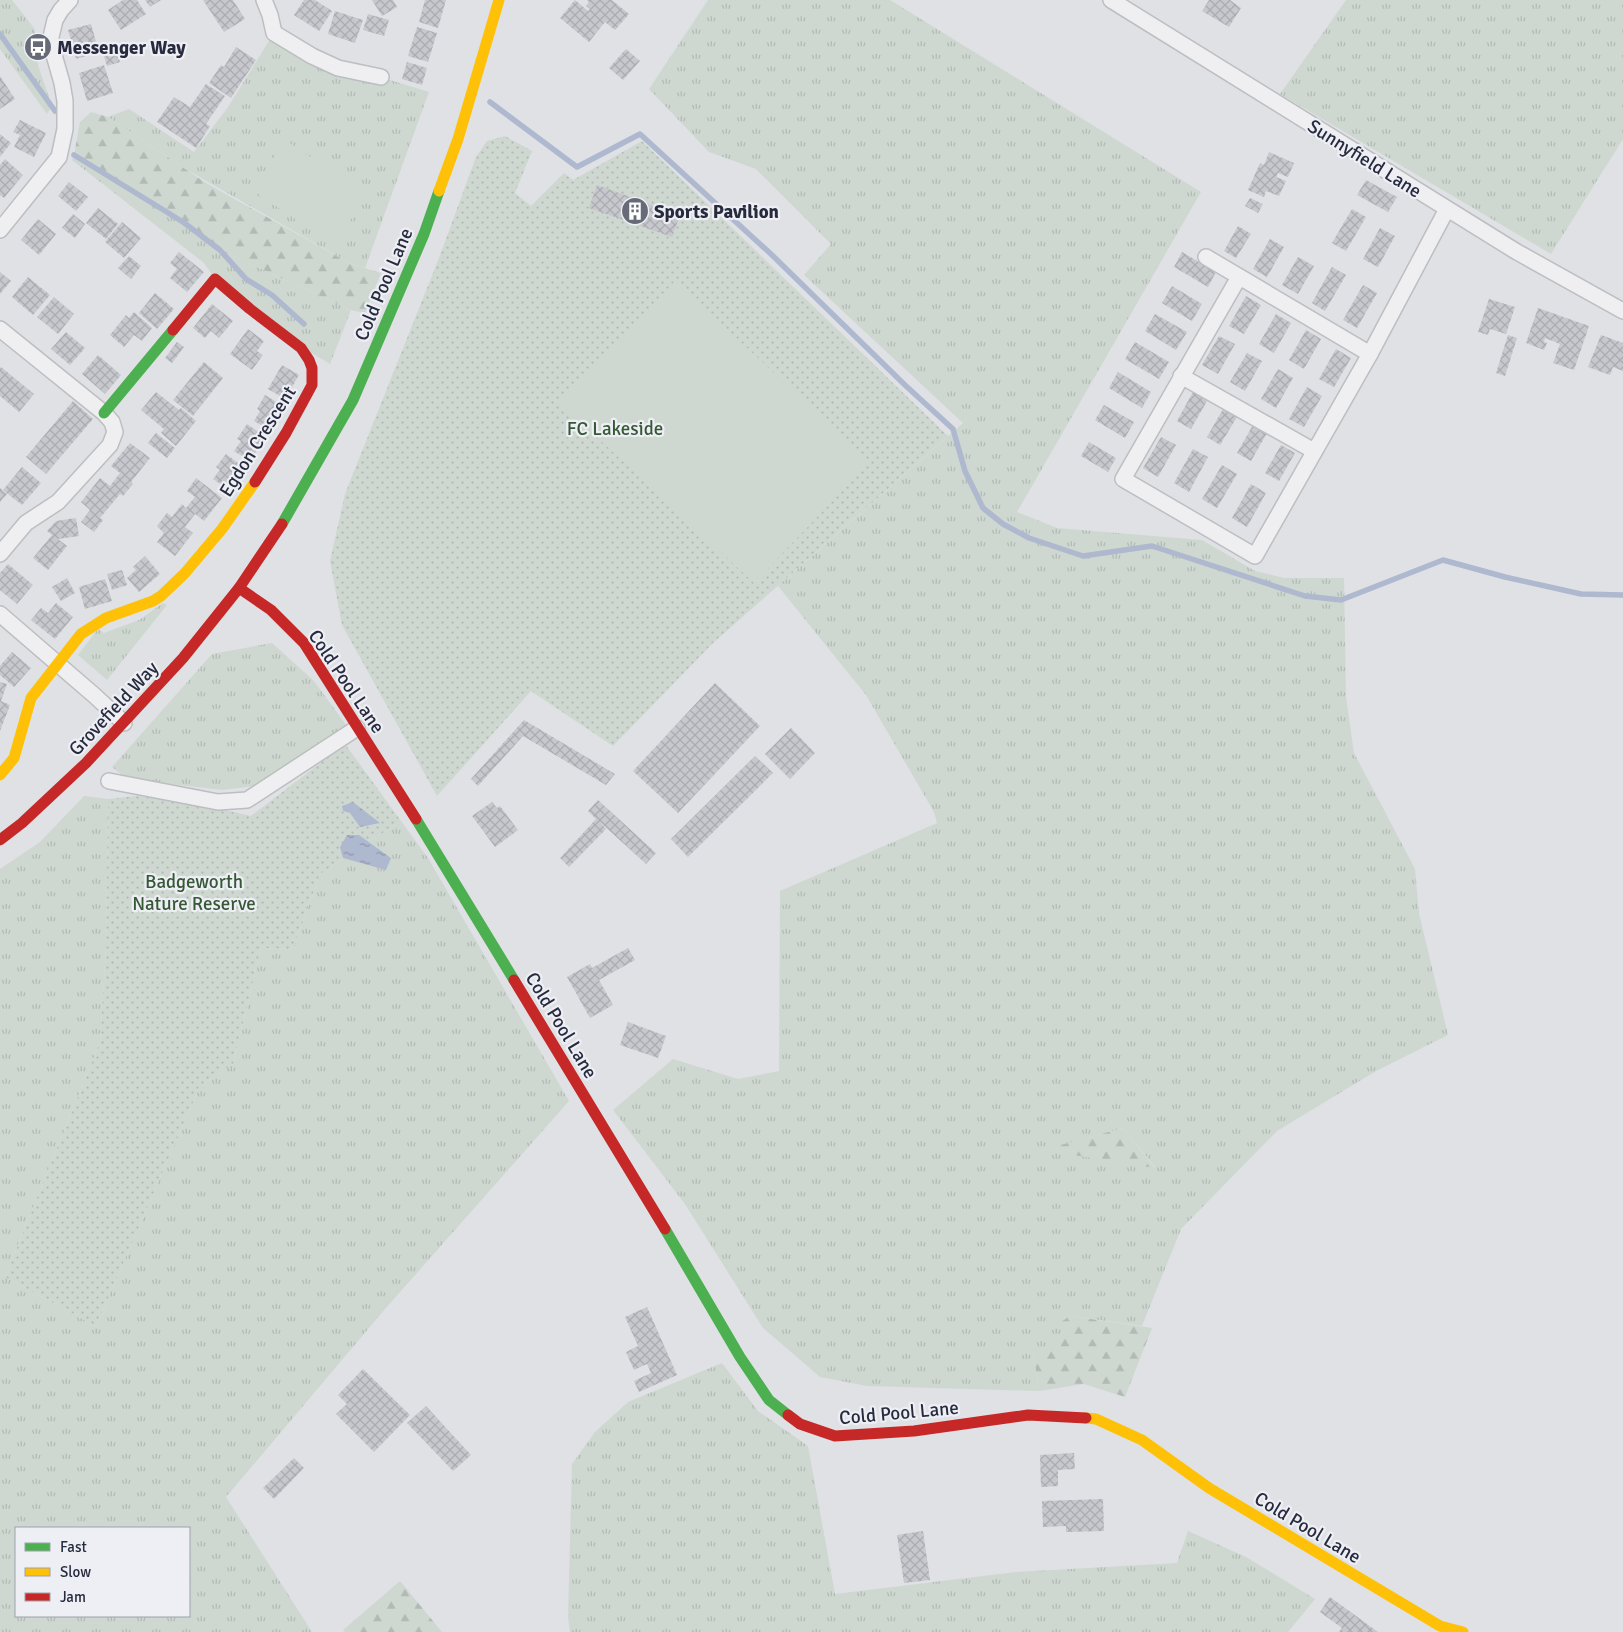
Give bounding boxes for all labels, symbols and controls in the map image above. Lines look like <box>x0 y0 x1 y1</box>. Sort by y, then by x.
bus stop icon: Messenger Way <box>23 32 53 62</box>
place label: Messenger Way <box>57 36 186 60</box>
street label: Sunnyfield Lane <box>1303 114 1426 203</box>
building icon: Sports Pavilion <box>620 196 650 226</box>
place label: Sports Pavilion <box>654 200 779 224</box>
street label: Cold Pool Lane <box>349 225 418 344</box>
street label: Egdon Crescent <box>214 381 302 501</box>
park label: FC Lakeside <box>567 417 663 441</box>
street label: Cold Pool Lane <box>303 625 390 738</box>
street label: Grovefield Way <box>64 656 164 761</box>
park label: Badgeworth Nature Reserve <box>132 870 256 916</box>
street label: Cold Pool Lane <box>520 968 602 1083</box>
street label: Cold Pool Lane <box>838 1396 960 1430</box>
street label: Cold Pool Lane <box>1250 1487 1365 1569</box>
legend <box>15 1527 190 1617</box>
text: Fast <box>60 1538 87 1556</box>
text: Slow <box>60 1563 91 1581</box>
text: Jam <box>60 1588 86 1606</box>

